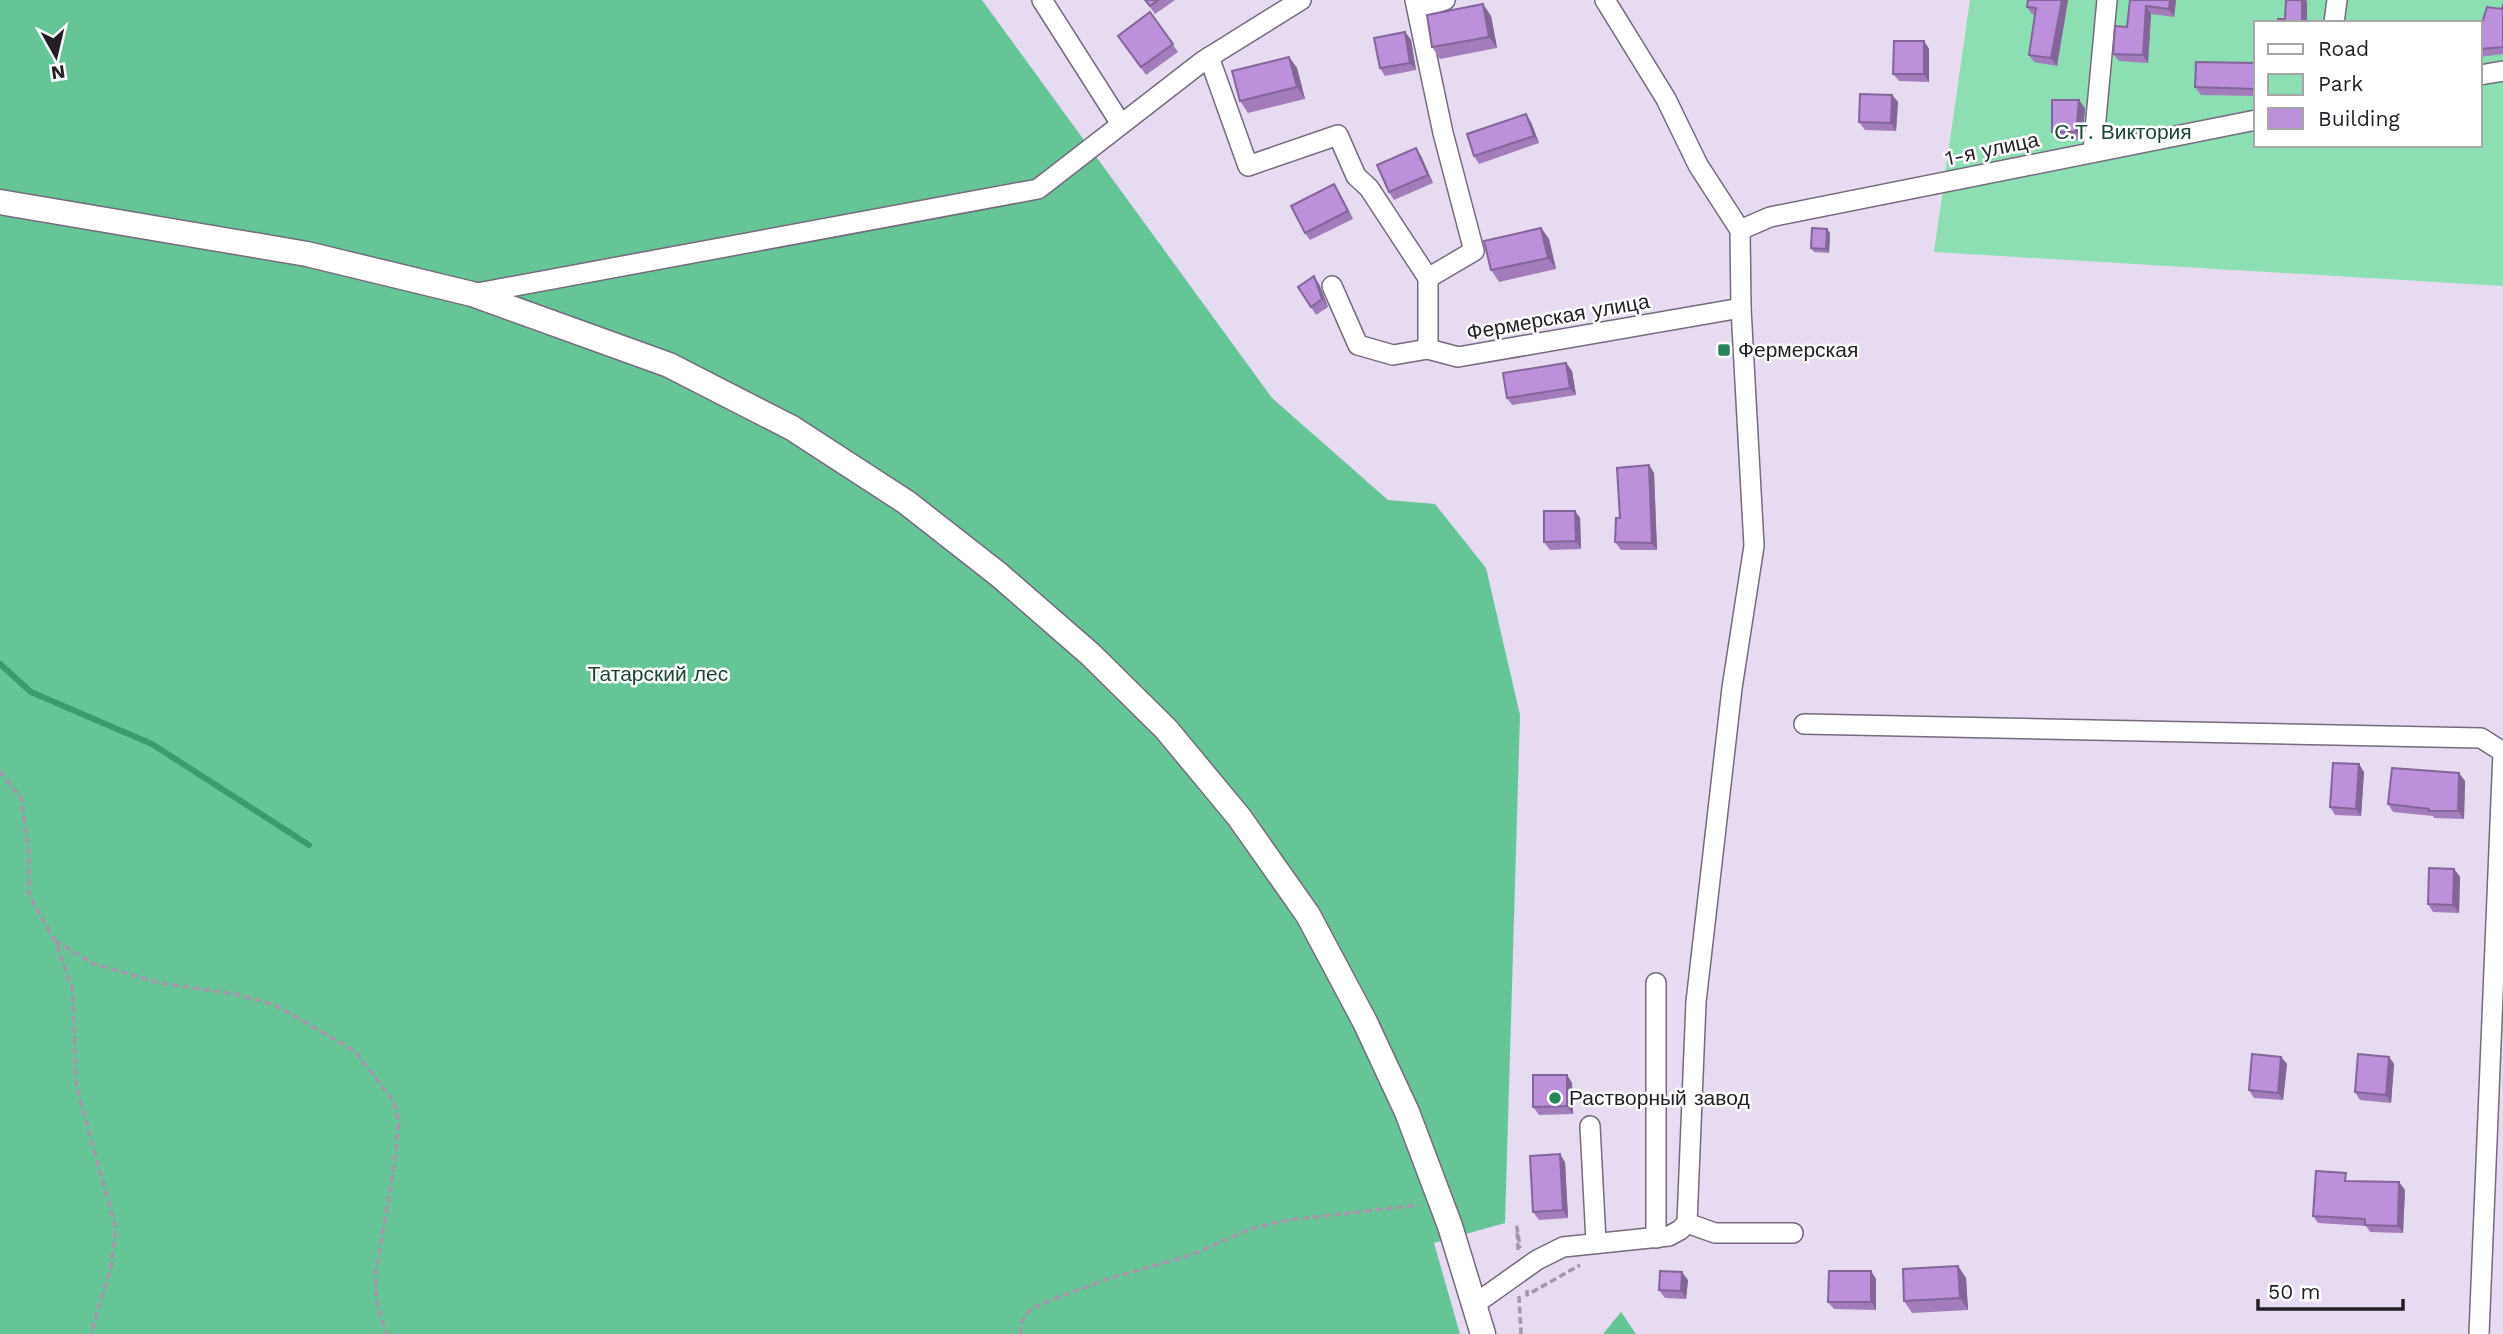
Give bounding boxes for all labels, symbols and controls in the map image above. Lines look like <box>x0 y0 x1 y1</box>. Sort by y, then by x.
north arrow <box>21 21 91 91</box>
legend <box>2254 21 2482 147</box>
text: Road <box>2318 36 2369 61</box>
text: N <box>50 60 67 85</box>
text: Park <box>2318 71 2363 96</box>
text: Building <box>2318 106 2400 131</box>
park label: С.Т. Виктория <box>2054 119 2192 144</box>
street label: 1-я улица <box>1943 126 2041 171</box>
street label: Фермерская улица <box>1465 288 1652 345</box>
place label: Фермерская <box>1738 337 1858 362</box>
marker: Фермерская <box>1716 342 1732 358</box>
park label: Татарский лес <box>588 661 728 686</box>
place label: Растворный завод <box>1569 1085 1750 1110</box>
marker: Растворный завод <box>1547 1090 1563 1106</box>
scale bar <box>2258 1268 2403 1312</box>
text: 50 m <box>2268 1279 2320 1304</box>

